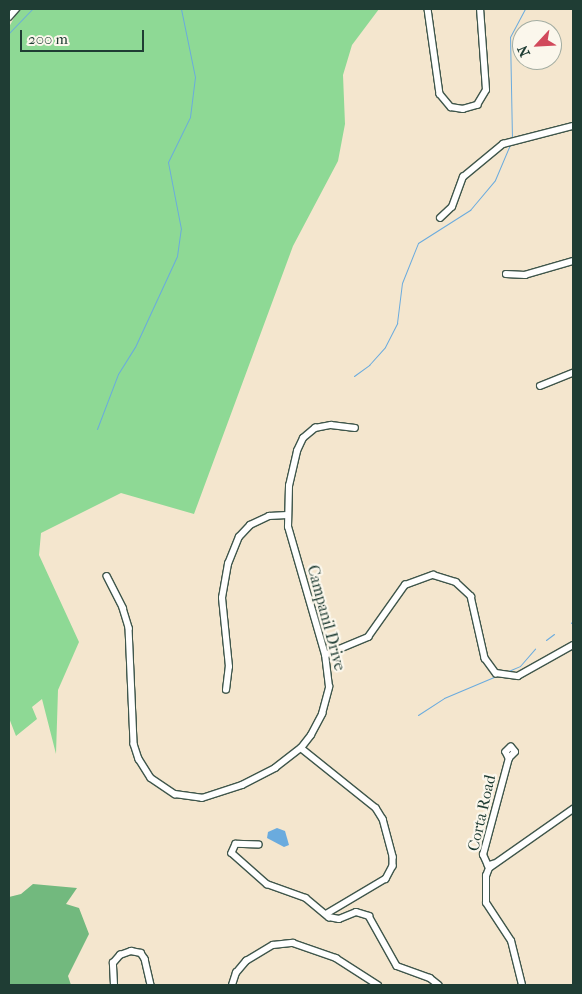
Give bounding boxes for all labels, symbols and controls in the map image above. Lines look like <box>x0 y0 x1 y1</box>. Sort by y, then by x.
scale bar <box>22 20 146 52</box>
north arrow <box>512 20 562 70</box>
text: 200 m <box>28 30 68 48</box>
text: N <box>514 43 534 60</box>
street label: Campanil Drive <box>303 563 349 673</box>
street label: Corta Road <box>464 773 500 853</box>

